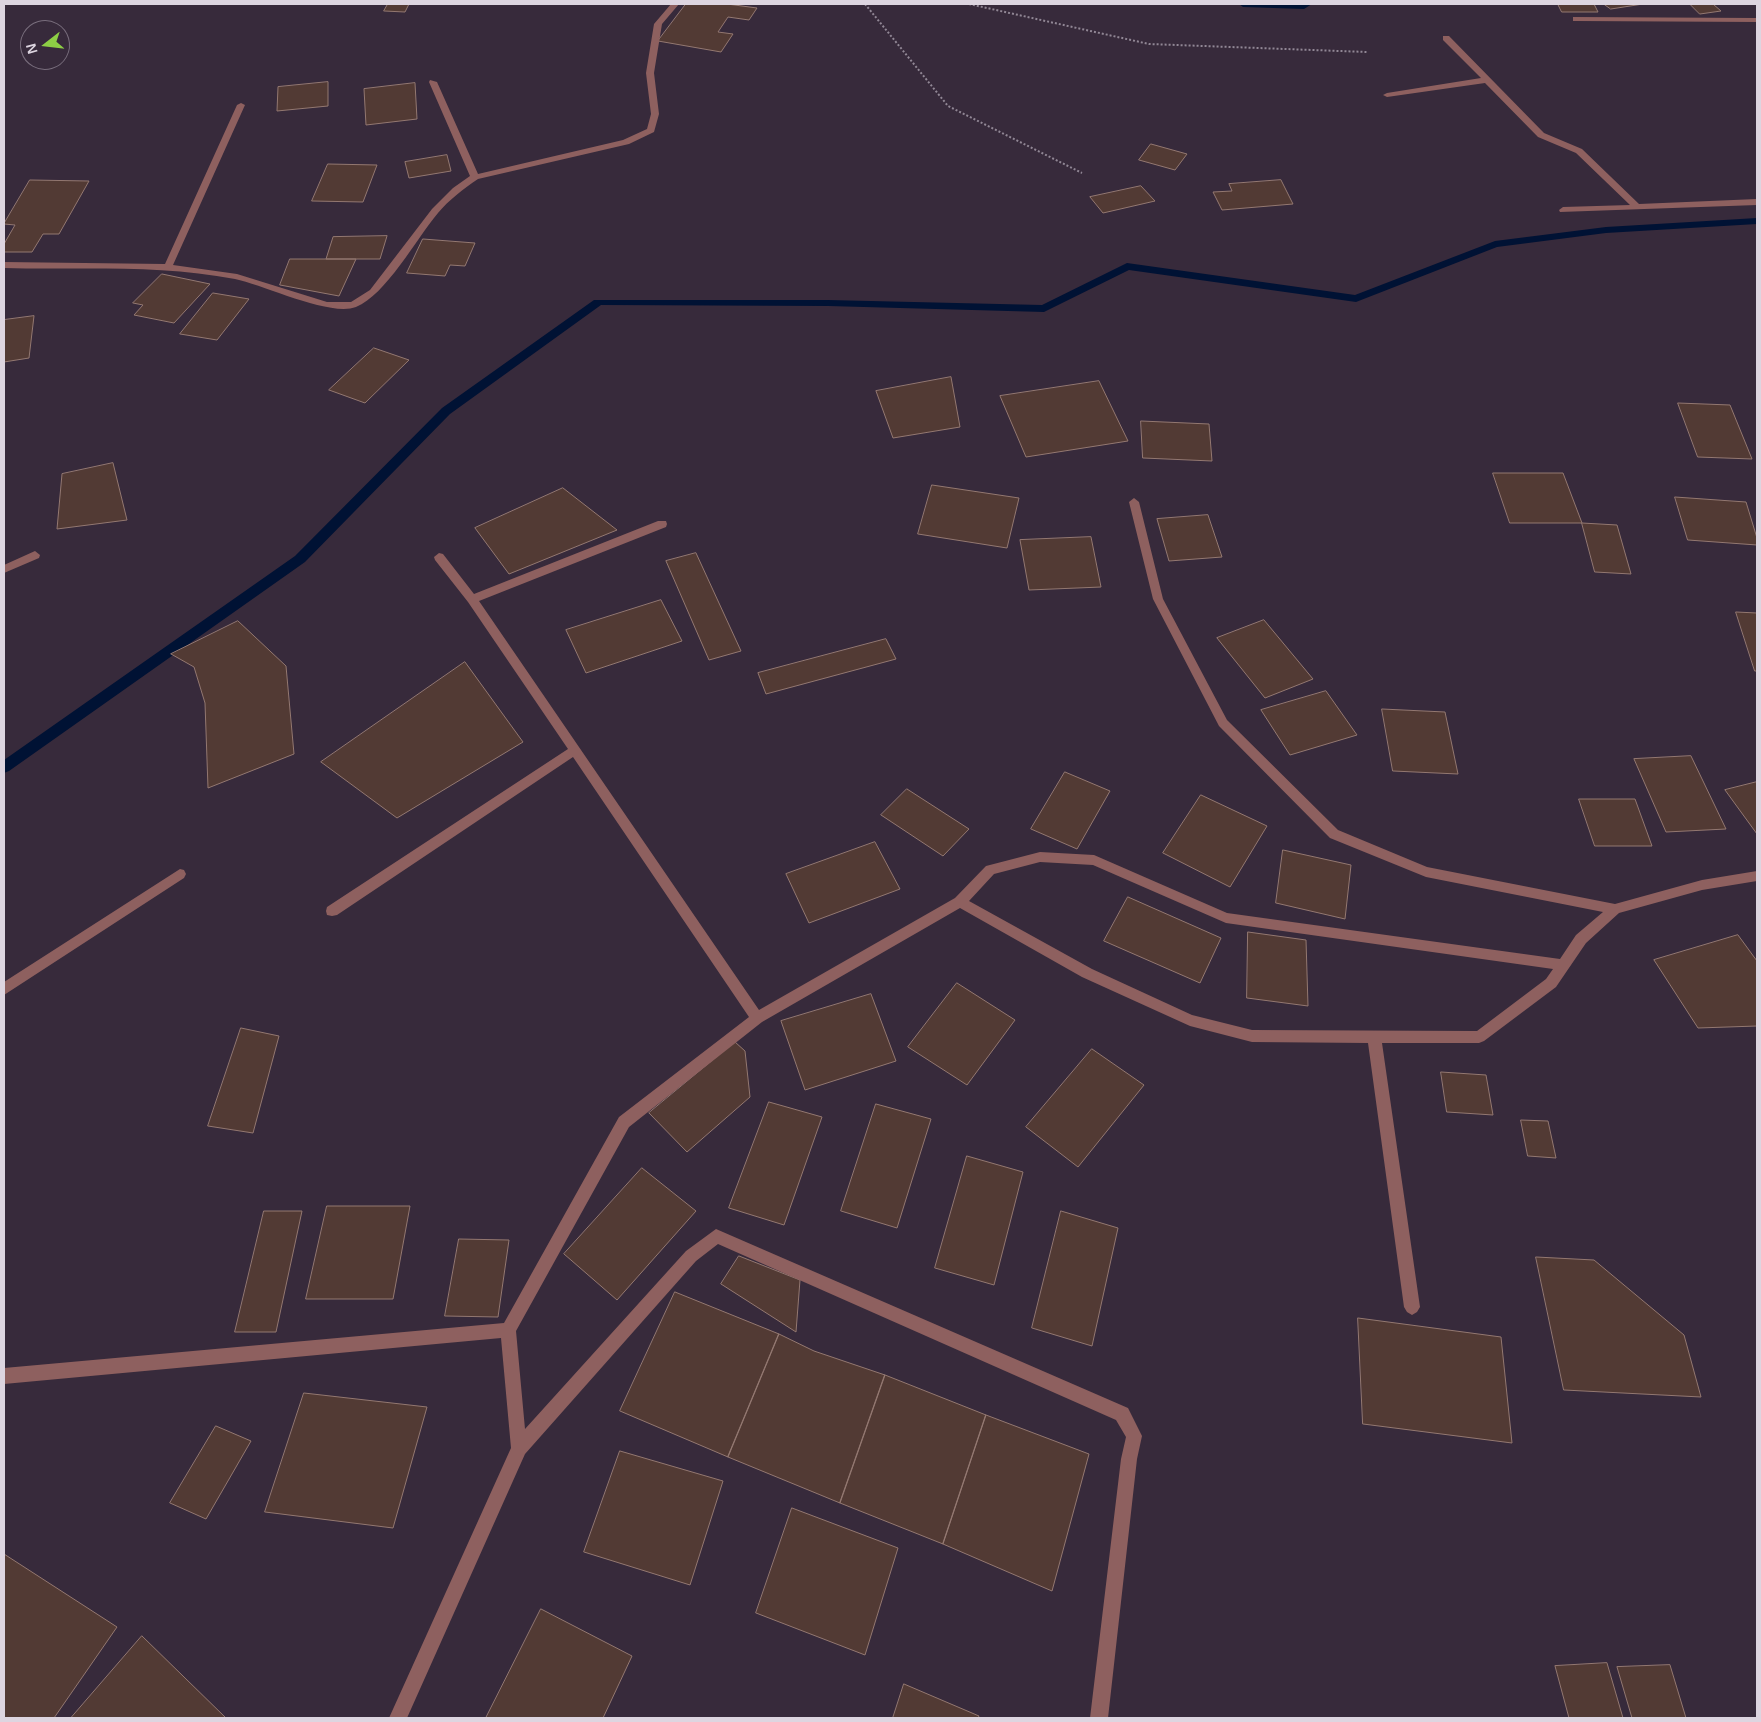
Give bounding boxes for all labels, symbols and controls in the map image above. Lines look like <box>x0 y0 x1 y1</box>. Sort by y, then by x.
north arrow <box>20 20 70 70</box>
text: N <box>22 42 41 56</box>

